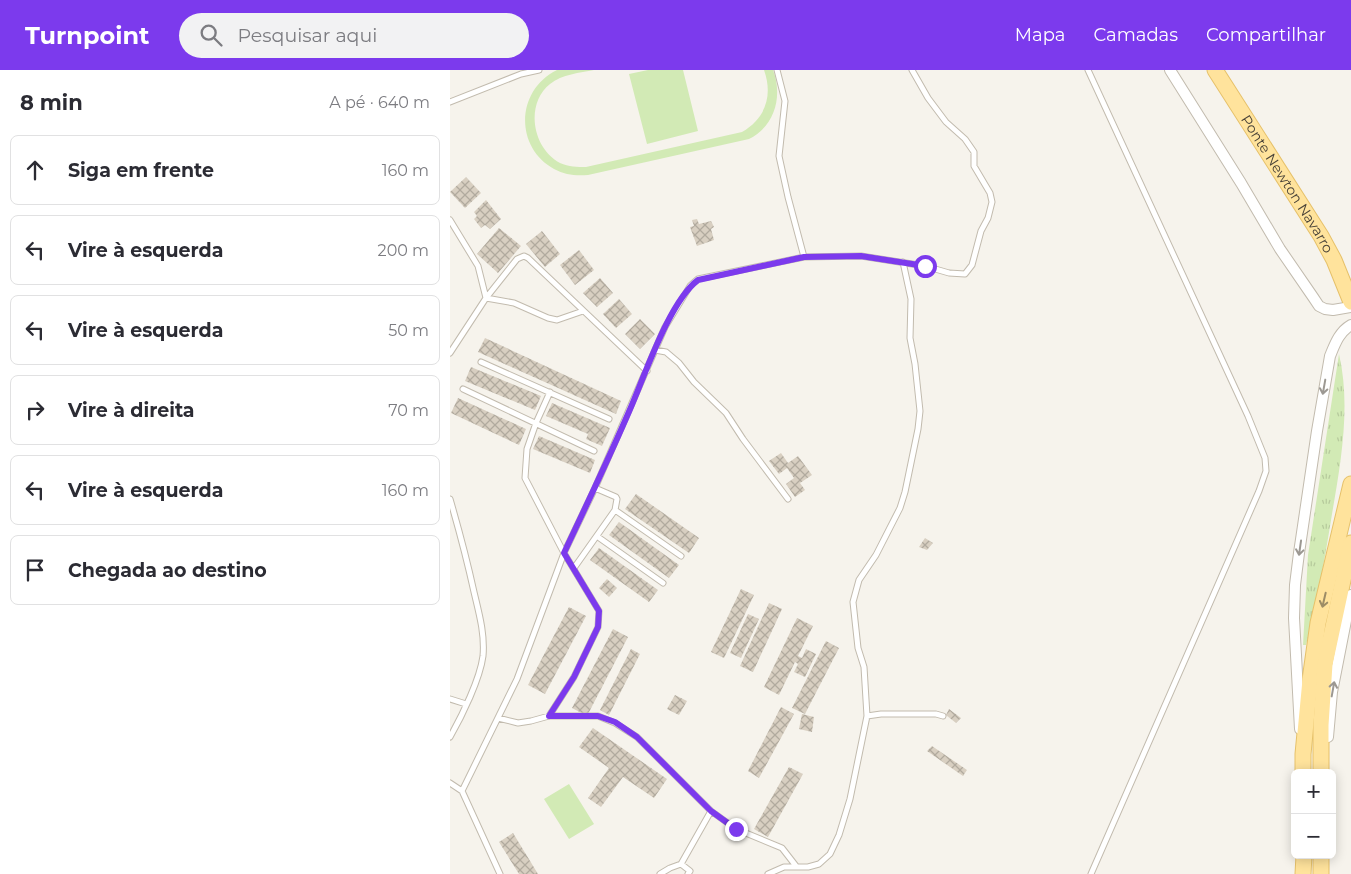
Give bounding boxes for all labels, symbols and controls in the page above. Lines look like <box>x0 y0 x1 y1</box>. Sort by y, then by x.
search box <box>179 13 529 58</box>
text: Turnpoint <box>25 21 149 50</box>
icon: search <box>197 21 225 49</box>
text: Pesquisar aqui <box>237 24 377 47</box>
text: Mapa <box>1015 24 1065 46</box>
text: Camadas <box>1093 24 1178 46</box>
text: Compartilhar <box>1206 24 1326 46</box>
text: 8 min <box>20 90 83 115</box>
text: A pé · 640 m <box>329 93 430 112</box>
street label: Ponte Newton Navarro <box>1237 112 1338 256</box>
icon: ahead <box>21 156 49 184</box>
text: Siga em frente <box>68 159 214 182</box>
text: 160 m <box>382 161 429 180</box>
icon: left <box>21 236 49 264</box>
text: Vire à esquerda <box>68 239 223 262</box>
text: 200 m <box>378 241 429 260</box>
route start <box>914 255 937 278</box>
icon: left <box>21 316 49 344</box>
text: Vire à esquerda <box>68 319 223 342</box>
text: 50 m <box>388 321 429 340</box>
one-way arrow <box>1319 379 1329 395</box>
icon: right <box>21 396 49 424</box>
text: Vire à direita <box>68 399 195 422</box>
text: 70 m <box>388 401 429 420</box>
icon: left <box>21 476 49 504</box>
text: Vire à esquerda <box>68 479 223 502</box>
text: 160 m <box>382 481 429 500</box>
one-way arrow <box>1294 539 1304 555</box>
icon: arrive <box>21 556 49 584</box>
text: Chegada ao destino <box>68 559 267 582</box>
one-way arrow <box>1319 591 1328 607</box>
one-way arrow <box>1329 682 1339 698</box>
map controls <box>1291 769 1336 859</box>
button: + <box>1291 769 1336 814</box>
button: − <box>1291 814 1336 859</box>
route end <box>725 818 748 841</box>

